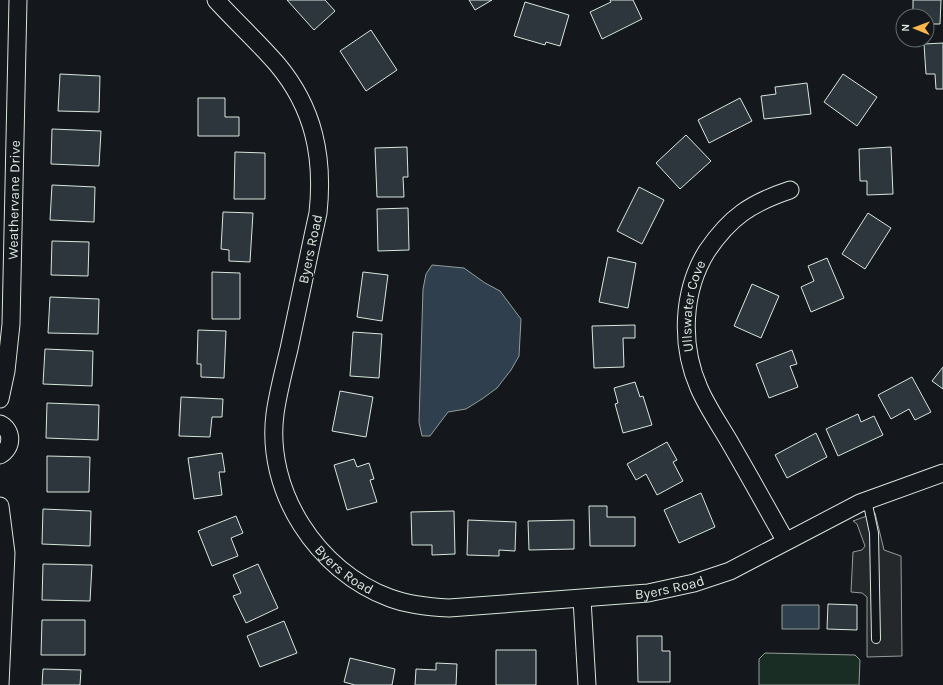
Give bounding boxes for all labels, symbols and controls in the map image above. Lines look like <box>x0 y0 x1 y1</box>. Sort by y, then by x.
north arrow <box>895 8 935 48</box>
text: N <box>899 24 912 32</box>
street label: Weathervane Drive <box>4 140 24 260</box>
street label: Byers Road <box>295 213 326 285</box>
street label: Ullswater Cove <box>678 257 710 353</box>
street label: Byers Road <box>311 542 376 598</box>
street label: Byers Road <box>634 572 707 603</box>

